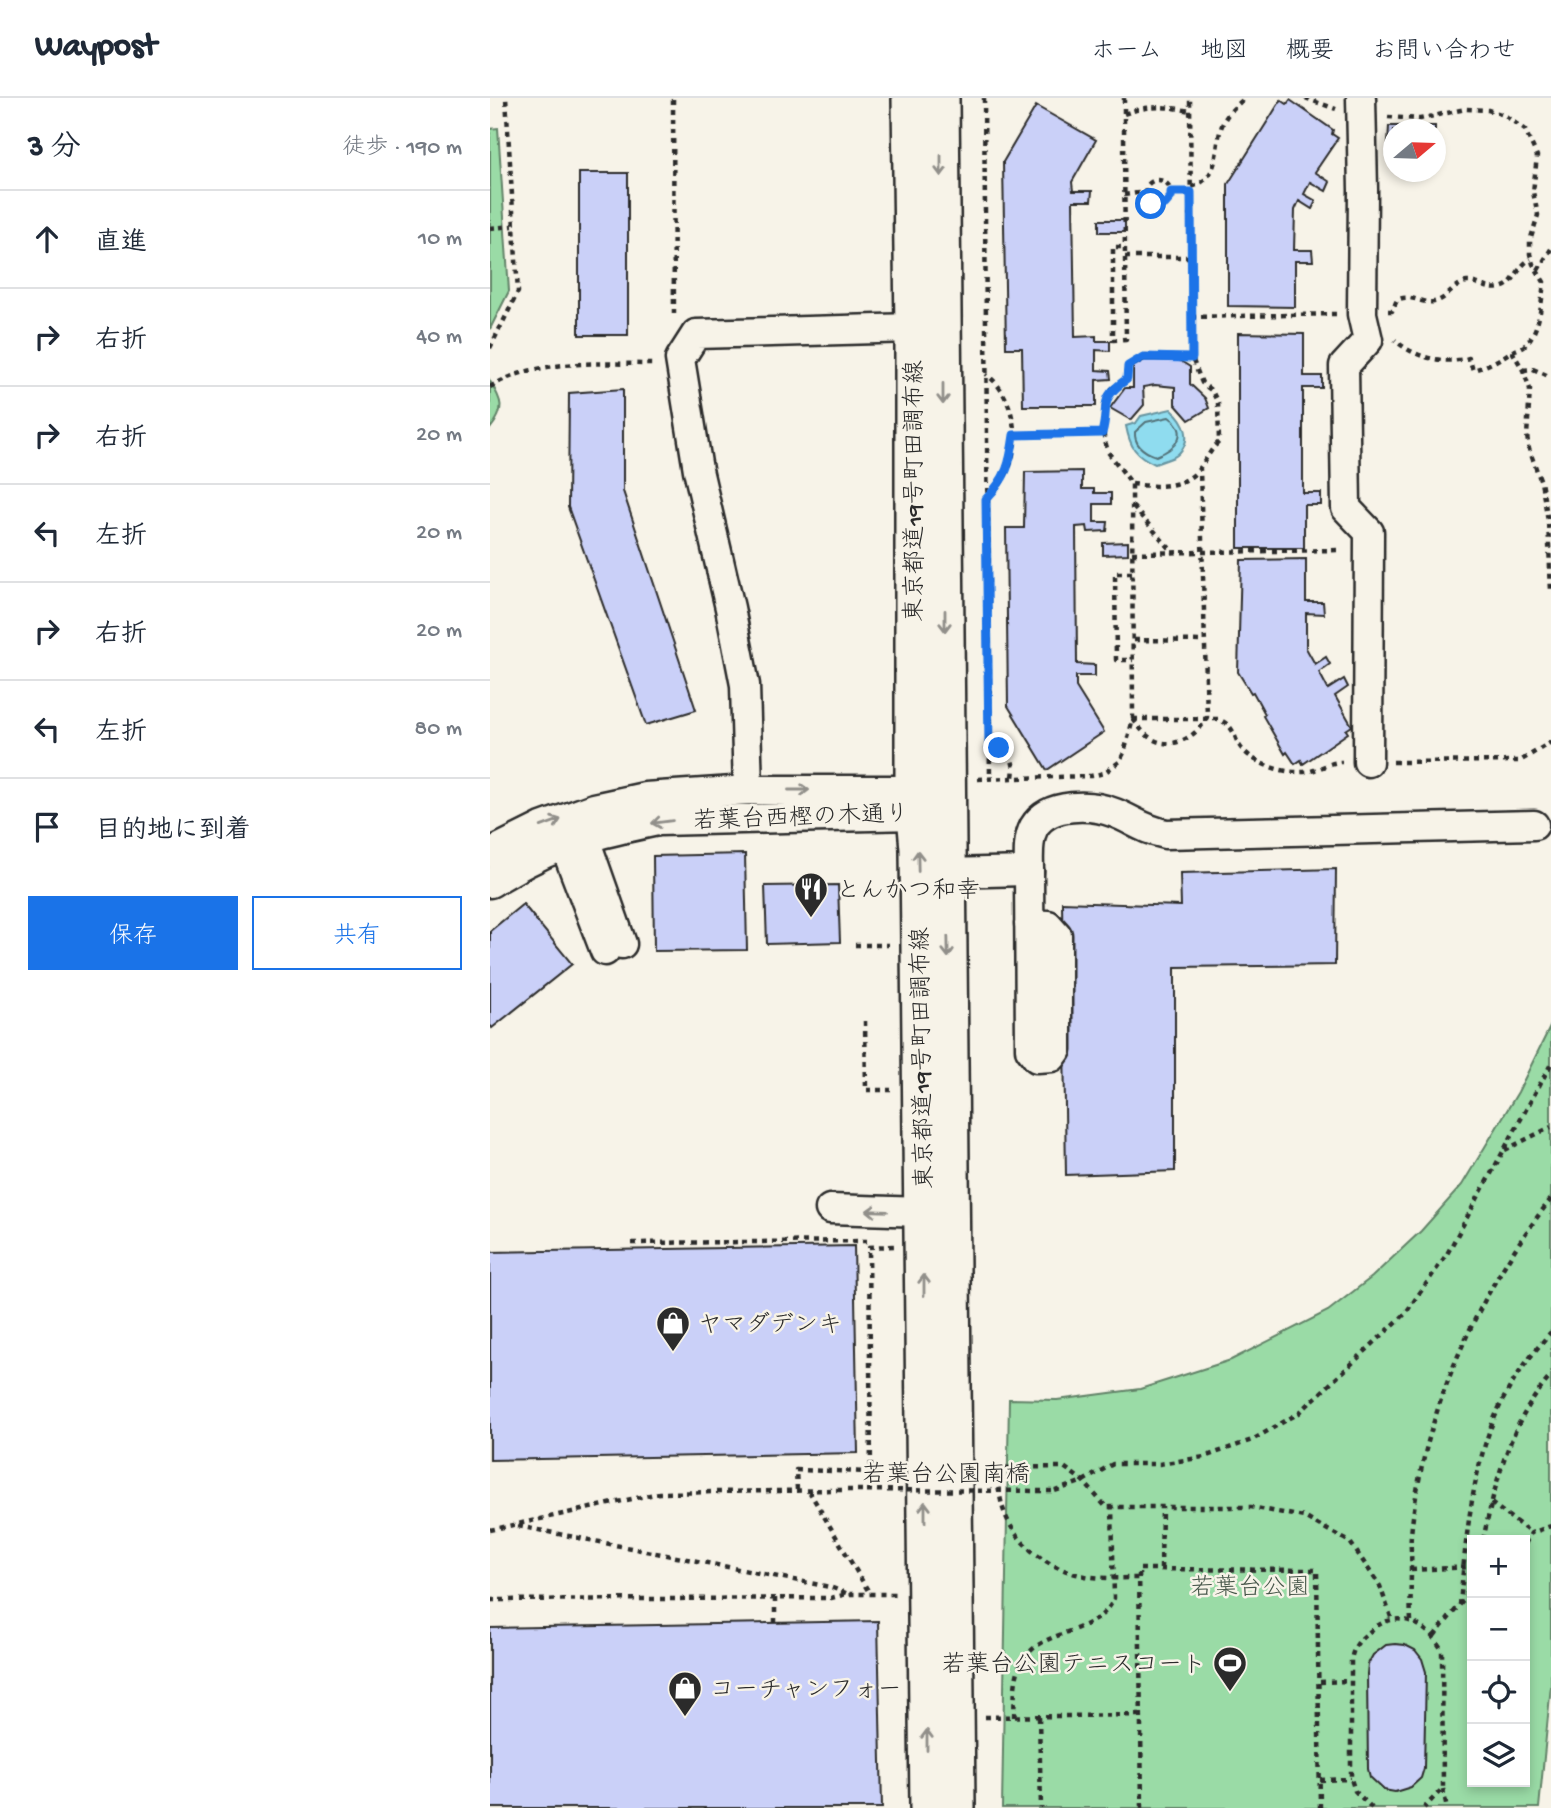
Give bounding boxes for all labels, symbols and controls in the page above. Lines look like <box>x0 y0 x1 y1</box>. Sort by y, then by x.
text: Waypost <box>35 29 157 67</box>
text: ホーム <box>1091 38 1162 67</box>
text: 地図 <box>1200 38 1248 67</box>
text: 概要 <box>1286 38 1334 67</box>
text: お問い合わせ <box>1372 38 1516 67</box>
north arrow <box>1383 119 1446 182</box>
text: 3 分 <box>28 132 81 167</box>
text: 徒歩 · 190 m <box>342 135 462 162</box>
one-way arrow <box>934 154 948 177</box>
route start <box>1135 188 1166 219</box>
icon: ahead <box>28 220 66 258</box>
text: 10 m <box>418 226 462 253</box>
text: 直進 <box>95 229 147 260</box>
icon: right <box>28 318 66 356</box>
text: 40 m <box>416 324 462 351</box>
text: 右折 <box>95 327 147 358</box>
street label: 東京都道19号町田調布線 <box>901 360 931 622</box>
one-way arrow <box>936 382 950 405</box>
icon: right <box>28 416 66 454</box>
text: 20 m <box>416 422 462 449</box>
text: 右折 <box>95 425 147 456</box>
icon: left <box>28 514 66 552</box>
text: 20 m <box>416 520 462 547</box>
text: 左折 <box>95 523 147 554</box>
one-way arrow <box>938 609 951 632</box>
icon: right <box>28 612 66 650</box>
text: 20 m <box>416 618 462 645</box>
text: 右折 <box>95 621 147 652</box>
icon: left <box>28 710 66 748</box>
text: 80 m <box>415 716 462 743</box>
text: 左折 <box>95 719 147 750</box>
route end <box>983 732 1014 763</box>
one-way arrow <box>787 783 810 797</box>
street label: 若葉台西樫の木通り <box>693 800 910 838</box>
icon: arrive <box>28 808 66 846</box>
one-way arrow <box>651 815 674 828</box>
one-way arrow <box>540 816 562 829</box>
text: 目的地に到着 <box>95 817 251 848</box>
one-way arrow <box>911 850 925 873</box>
restaurant icon: とんかつ和幸 <box>792 870 830 919</box>
place label: とんかつ和幸 <box>836 877 980 907</box>
button: 保存 <box>28 896 238 970</box>
button: 共有 <box>252 896 462 970</box>
street label: 東京都道19号町田調布線 <box>907 927 941 1189</box>
one-way arrow <box>941 935 955 958</box>
one-way arrow <box>866 1204 889 1217</box>
one-way arrow <box>917 1274 931 1297</box>
shop icon: ヤマダデンキ <box>654 1304 692 1353</box>
place label: ヤマダデンキ <box>698 1311 842 1341</box>
street label: 若葉台公園南橋 <box>862 1461 1030 1491</box>
one-way arrow <box>919 1501 932 1524</box>
map controls <box>1467 1535 1530 1787</box>
button: + <box>1467 1535 1530 1598</box>
park label: 若葉台公園 <box>1190 1574 1310 1604</box>
button: − <box>1467 1598 1530 1661</box>
sports icon: 若葉台公園テニスコート <box>1211 1644 1249 1693</box>
place label: 若葉台公園テニスコート <box>942 1651 1206 1681</box>
button: locate <box>1467 1661 1530 1724</box>
shop icon: コーチャンフォー <box>666 1669 704 1718</box>
place label: コーチャンフォー <box>710 1677 902 1706</box>
button: layers <box>1467 1724 1530 1787</box>
one-way arrow <box>920 1729 934 1752</box>

